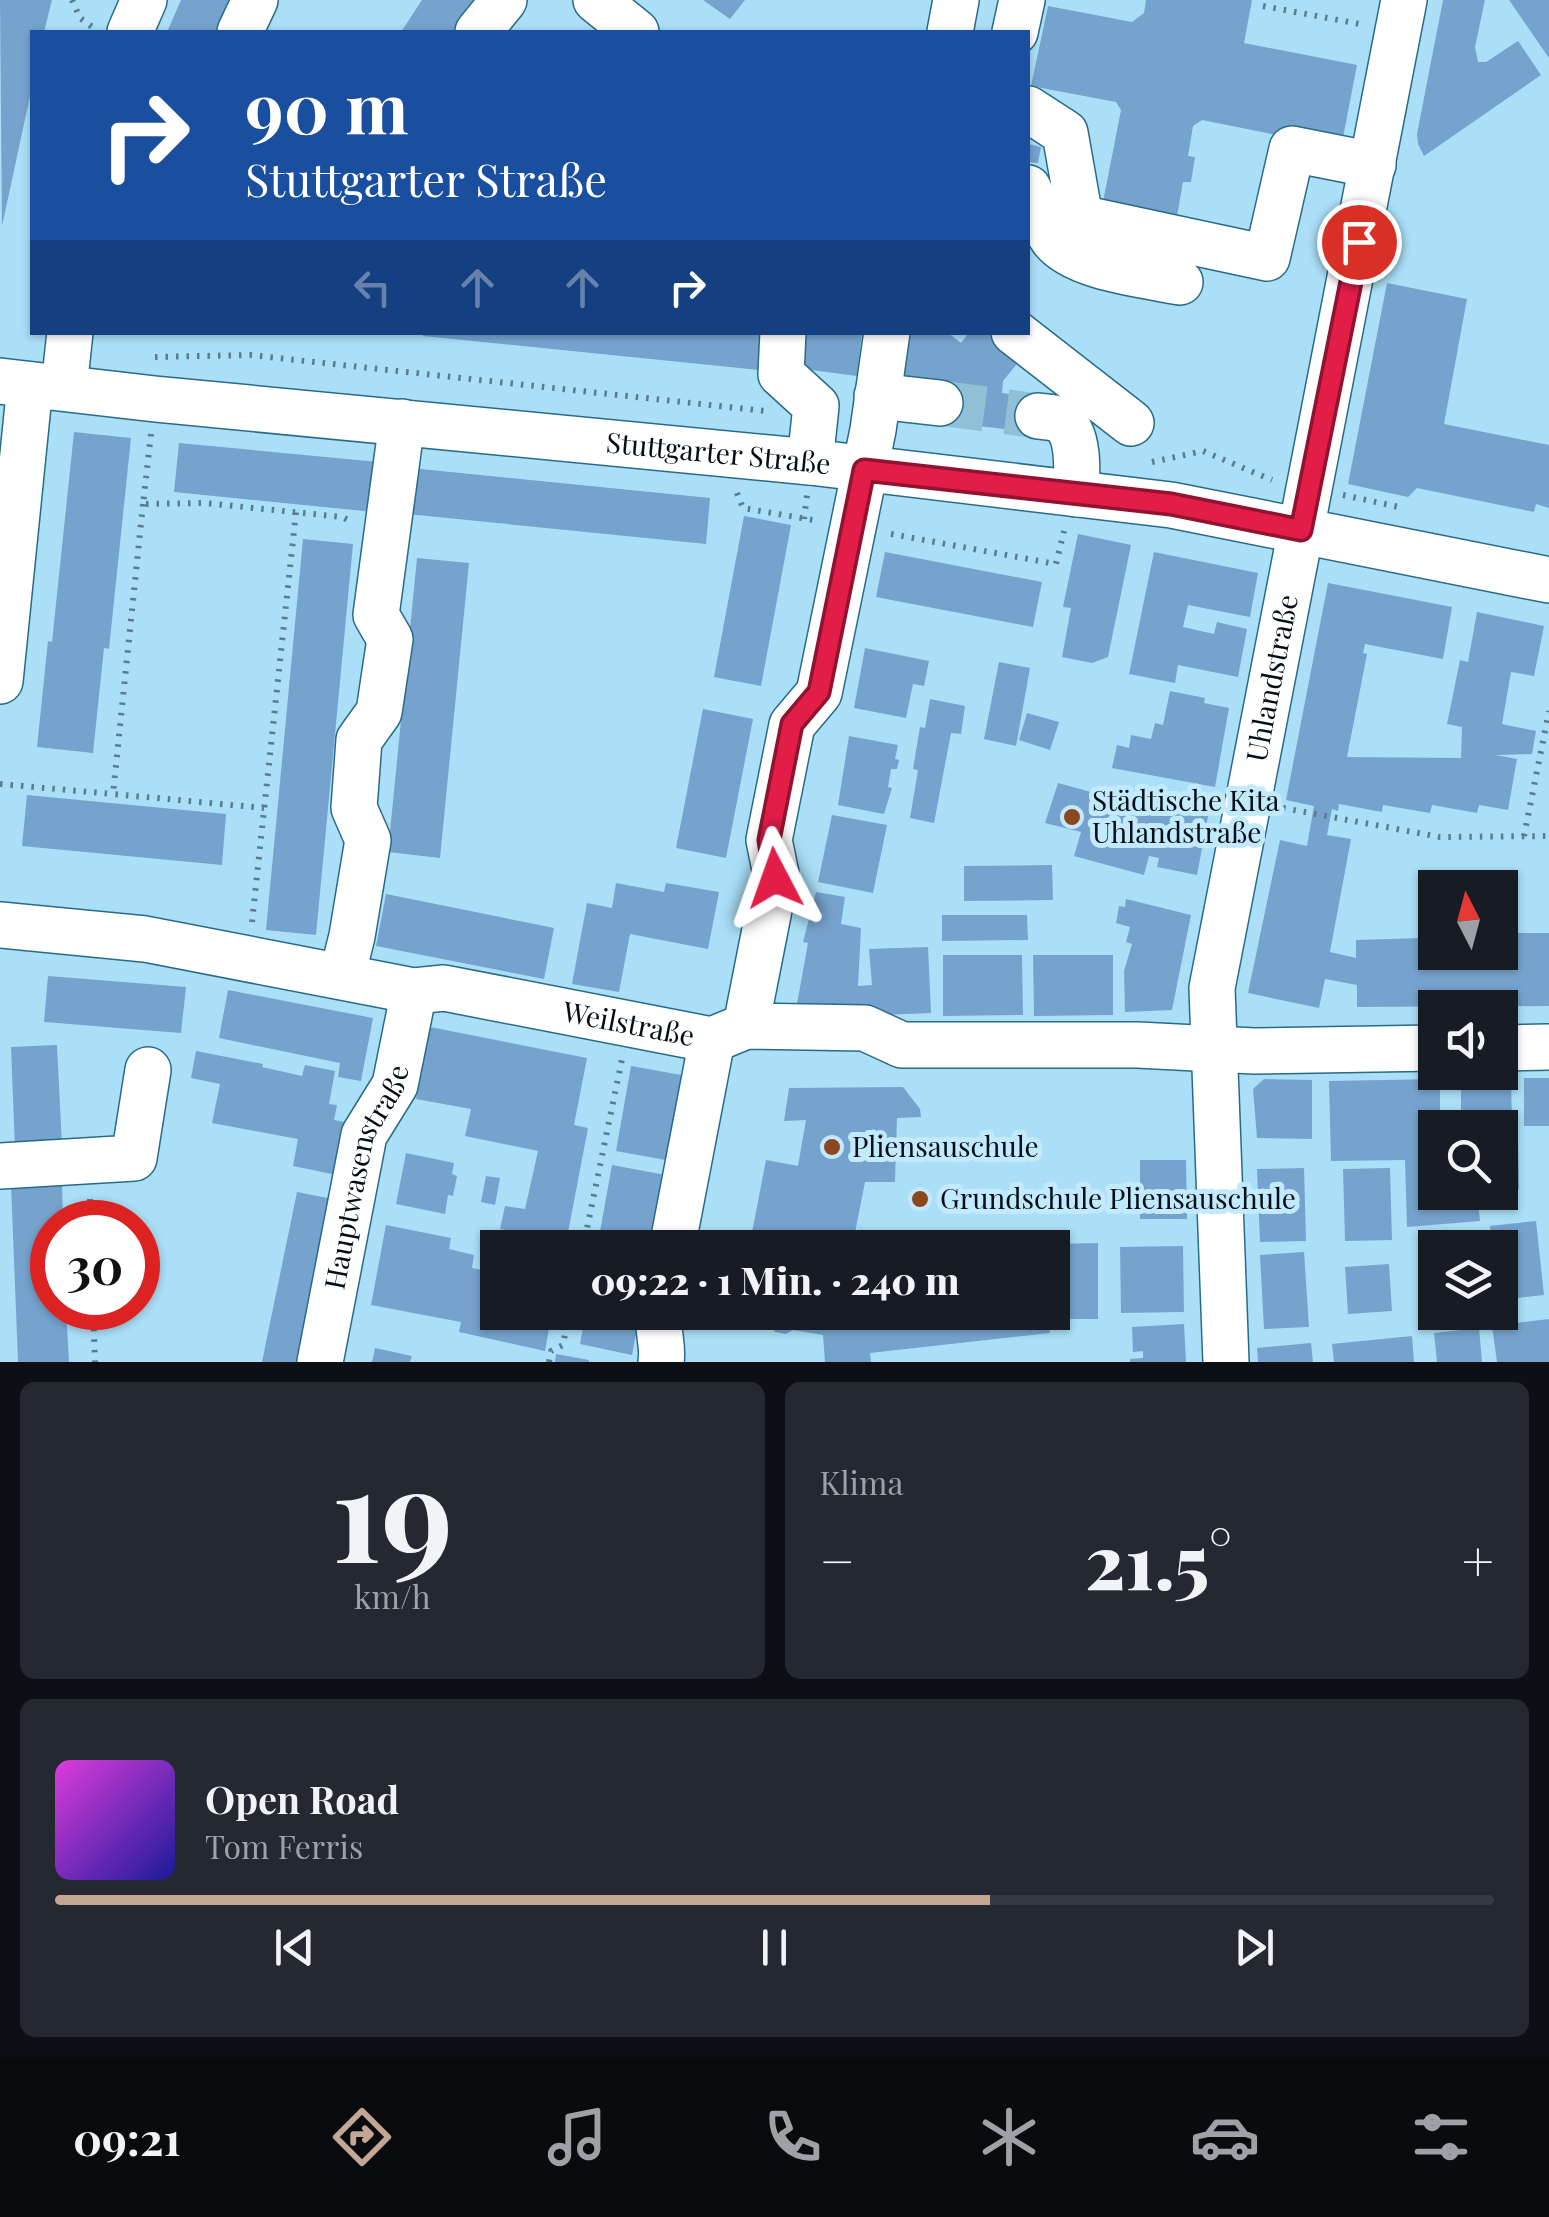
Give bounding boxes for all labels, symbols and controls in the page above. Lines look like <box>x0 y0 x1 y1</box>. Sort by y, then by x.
text: 90 m <box>245 58 409 152</box>
icon: right <box>80 70 210 200</box>
text: Stuttgarter Straße <box>245 148 607 208</box>
pin <box>1317 200 1402 285</box>
icon: arrive <box>1332 215 1387 270</box>
icon: left <box>345 260 400 315</box>
icon: ahead <box>450 260 505 315</box>
icon: ahead <box>555 260 610 315</box>
icon: right <box>660 260 715 315</box>
street label: Stuttgarter Straße <box>605 422 833 481</box>
street label: Uhlandstraße <box>1236 591 1305 765</box>
place label: Städtische Kita Uhlandstraße <box>1092 781 1280 850</box>
marker: Städtische Kita Uhlandstraße <box>1061 806 1083 828</box>
position arrow <box>723 826 827 930</box>
north arrow <box>1418 870 1518 970</box>
map controls <box>1418 870 1518 1330</box>
button: sound <box>1418 990 1518 1090</box>
street label: Weilstraße <box>559 991 698 1053</box>
street label: Hauptwasenstraße <box>314 1062 416 1292</box>
button: search <box>1418 1110 1518 1210</box>
place label: Pliensauschule <box>852 1127 1039 1164</box>
marker: Pliensauschule <box>821 1136 843 1158</box>
place label: Grundschule Pliensauschule <box>940 1179 1296 1216</box>
marker: Grundschule Pliensauschule <box>909 1188 931 1210</box>
speed limit sign: 30 <box>30 1200 160 1330</box>
button: layers <box>1418 1230 1518 1330</box>
text: 09:22 · 1 Min. · 240 m <box>591 1254 959 1305</box>
text: 19 <box>331 1422 453 1596</box>
text: Klima <box>820 1460 903 1503</box>
text: 21.5° <box>1085 1509 1232 1609</box>
text: − <box>820 1522 855 1596</box>
text: + <box>1462 1522 1494 1596</box>
text: km/h <box>354 1574 431 1617</box>
text: Open Road <box>205 1773 399 1824</box>
text: Tom Ferris <box>205 1824 363 1867</box>
icon: previous <box>267 1920 322 1975</box>
icon: pause <box>747 1920 802 1975</box>
icon: next <box>1227 1920 1282 1975</box>
icon: directions <box>327 2102 397 2172</box>
icon: music <box>542 2102 612 2172</box>
icon: phone <box>758 2102 828 2172</box>
icon: climate <box>974 2102 1044 2172</box>
icon: car <box>1190 2102 1260 2172</box>
icon: filters <box>1406 2102 1476 2172</box>
text: 09:21 <box>73 2107 181 2167</box>

